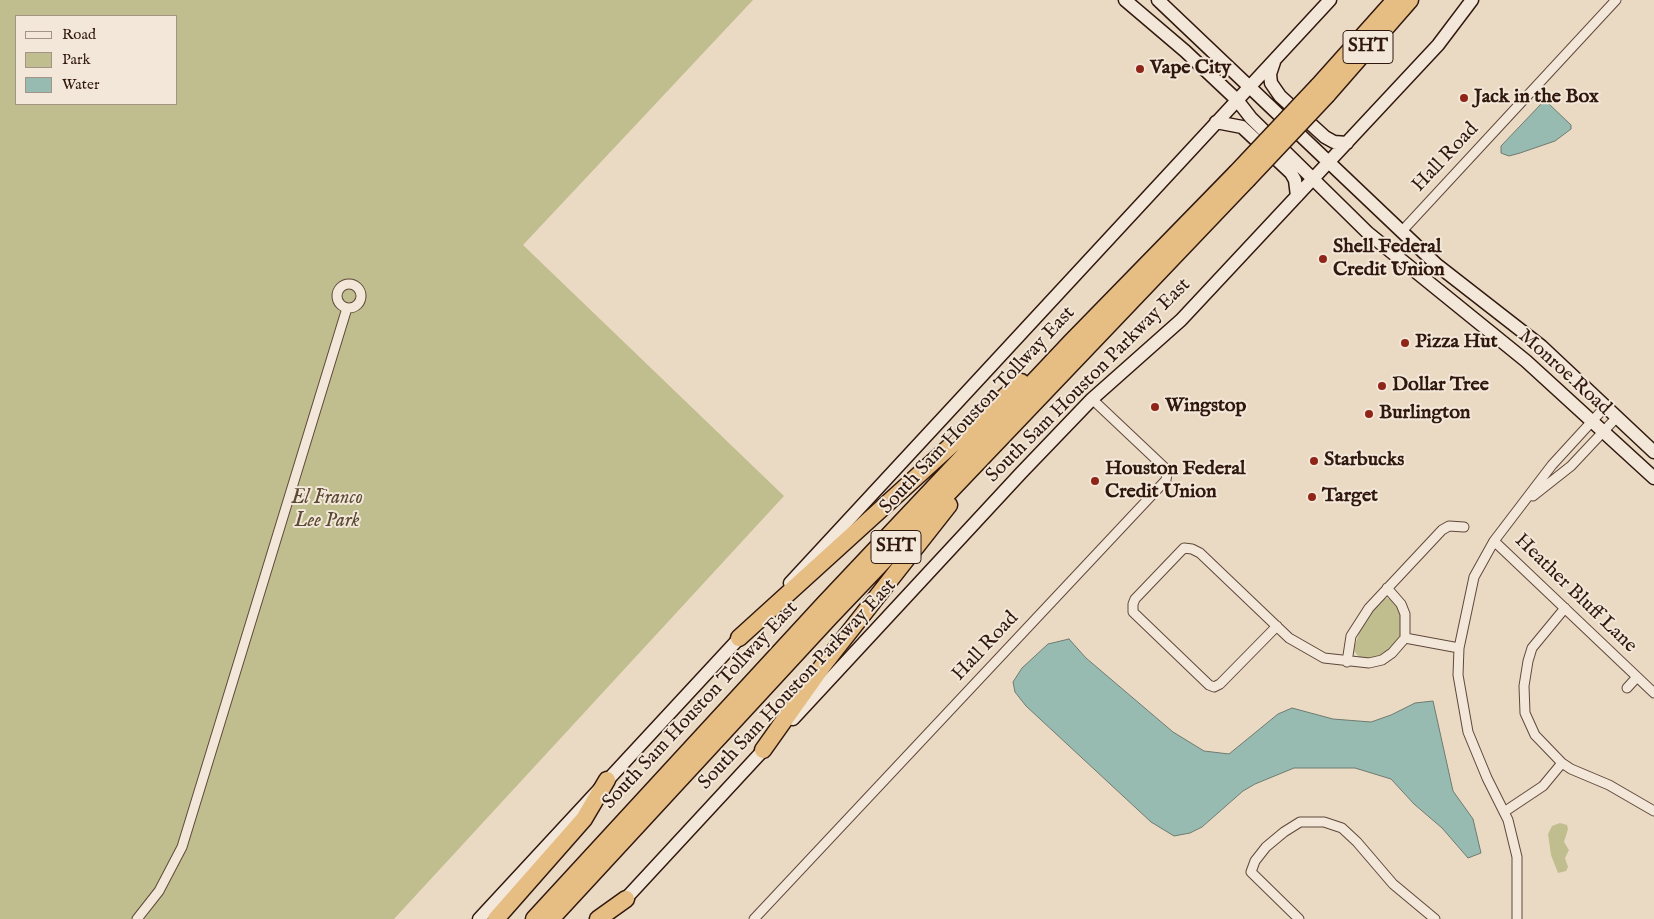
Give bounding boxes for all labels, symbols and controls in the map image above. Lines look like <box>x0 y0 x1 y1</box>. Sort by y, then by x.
legend <box>15 15 178 105</box>
text: Road <box>62 25 96 44</box>
road number: SHT <box>1343 31 1393 64</box>
text: Park <box>62 50 91 69</box>
place label: Vape City <box>1150 57 1231 81</box>
marker: Vape City <box>1134 63 1146 75</box>
text: Water <box>62 75 99 94</box>
place label: Jack in the Box <box>1474 86 1599 110</box>
marker: Jack in the Box <box>1458 92 1470 104</box>
street label: Hall Road <box>1408 118 1484 198</box>
place label: Shell Federal Credit Union <box>1333 236 1445 283</box>
marker: Shell Federal Credit Union <box>1317 253 1329 265</box>
street label: South Sam Houston Parkway East <box>982 274 1196 488</box>
street label: South Sam Houston Tollway East <box>875 302 1081 520</box>
street label: Monroe Road <box>1513 325 1615 421</box>
place label: Pizza Hut <box>1415 331 1498 355</box>
marker: Pizza Hut <box>1399 337 1411 349</box>
place label: Dollar Tree <box>1392 374 1489 398</box>
marker: Dollar Tree <box>1376 380 1388 392</box>
place label: Wingstop <box>1165 395 1246 419</box>
marker: Wingstop <box>1149 401 1161 413</box>
place label: Burlington <box>1379 402 1471 426</box>
marker: Burlington <box>1363 408 1375 420</box>
place label: Starbucks <box>1324 449 1404 473</box>
marker: Starbucks <box>1308 455 1320 467</box>
place label: Houston Federal Credit Union <box>1105 458 1246 505</box>
marker: Houston Federal Credit Union <box>1089 475 1101 487</box>
place label: Target <box>1322 485 1378 509</box>
park label: El Franco Lee Park <box>291 487 363 534</box>
marker: Target <box>1306 491 1318 503</box>
street label: Heather Bluff Lane <box>1509 529 1641 659</box>
road number: SHT <box>871 530 921 564</box>
street label: South Sam Houston Parkway East <box>694 575 902 795</box>
street label: South Sam Houston Tollway East <box>598 597 804 815</box>
street label: Hall Road <box>948 607 1024 687</box>

